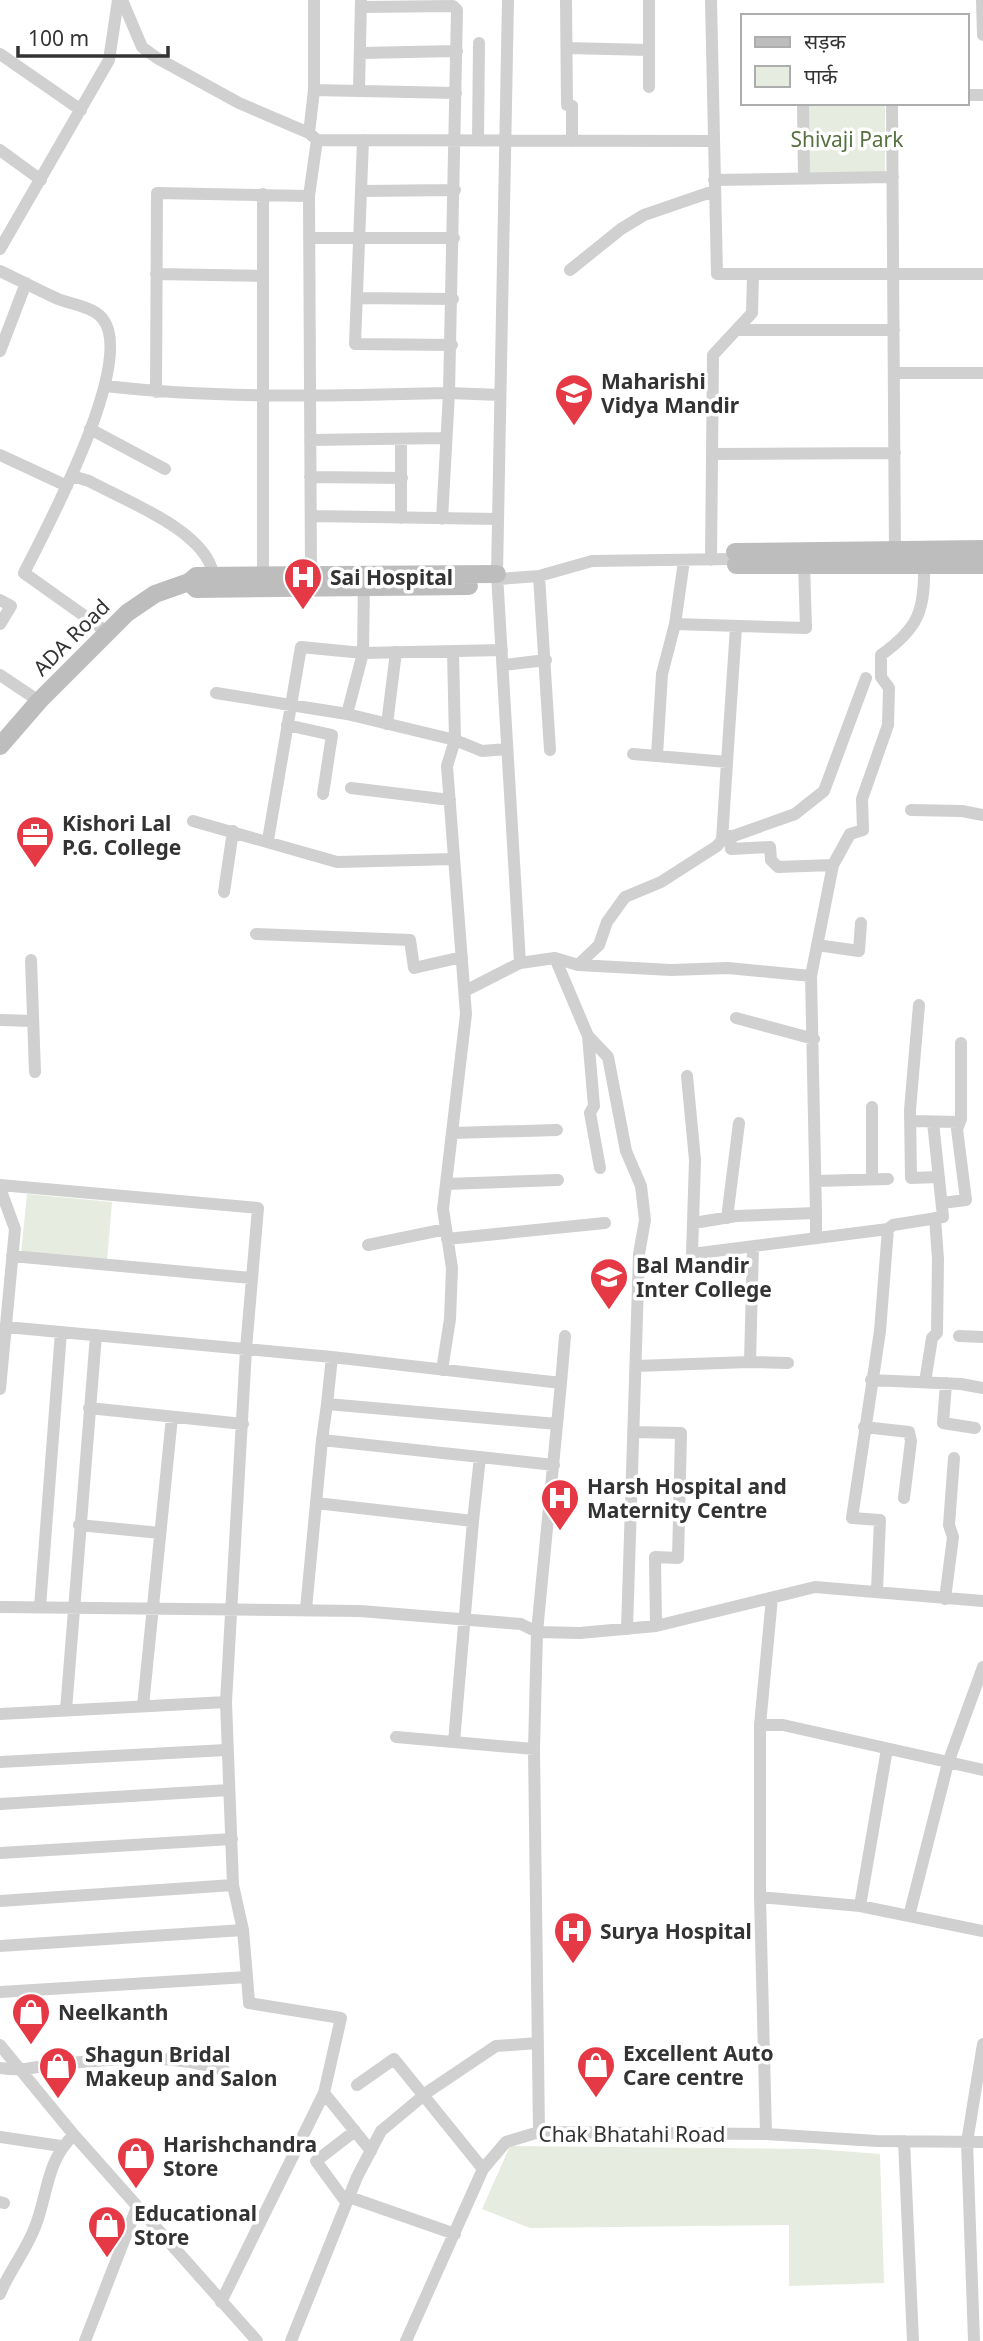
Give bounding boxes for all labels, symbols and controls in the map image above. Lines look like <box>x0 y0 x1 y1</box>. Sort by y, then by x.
scale bar <box>18 14 168 58</box>
legend <box>741 14 969 105</box>
text: 100 m <box>28 24 89 52</box>
text: सड़क <box>804 27 846 55</box>
text: पार्क <box>804 62 838 90</box>
park label: Shivaji Park <box>790 125 904 153</box>
place label: Maharishi Vidya Mandir <box>601 367 740 419</box>
school or university icon: Maharishi Vidya Mandir <box>553 372 595 427</box>
hospital icon: Sai Hospital <box>282 556 324 611</box>
place label: Sai Hospital <box>330 563 453 591</box>
street label: ADA Road <box>27 593 115 681</box>
place label: Kishori Lal P.G. College <box>62 809 181 861</box>
office icon: Kishori Lal P.G. College <box>14 814 56 869</box>
place label: Bal Mandir Inter College <box>636 1251 772 1303</box>
school or university icon: Bal Mandir Inter College <box>588 1256 630 1311</box>
place label: Harsh Hospital and Maternity Centre <box>587 1472 787 1524</box>
hospital icon: Harsh Hospital and Maternity Centre <box>539 1477 581 1532</box>
hospital icon: Surya Hospital <box>552 1910 594 1965</box>
place label: Surya Hospital <box>600 1917 752 1945</box>
shop icon: Neelkanth <box>10 1991 52 2046</box>
place label: Neelkanth <box>58 1998 168 2026</box>
place label: Excellent Auto Care centre <box>623 2039 774 2091</box>
place label: Shagun Bridal Makeup and Salon <box>85 2040 277 2092</box>
shop icon: Excellent Auto Care centre <box>575 2044 617 2099</box>
shop icon: Shagun Bridal Makeup and Salon <box>37 2045 79 2100</box>
street label: Chak Bhatahi Road <box>539 2120 725 2148</box>
place label: Harishchandra Store <box>163 2130 317 2182</box>
shop icon: Harishchandra Store <box>115 2135 157 2190</box>
place label: Educational Store <box>134 2199 257 2251</box>
shop icon: Educational Store <box>86 2204 128 2259</box>

